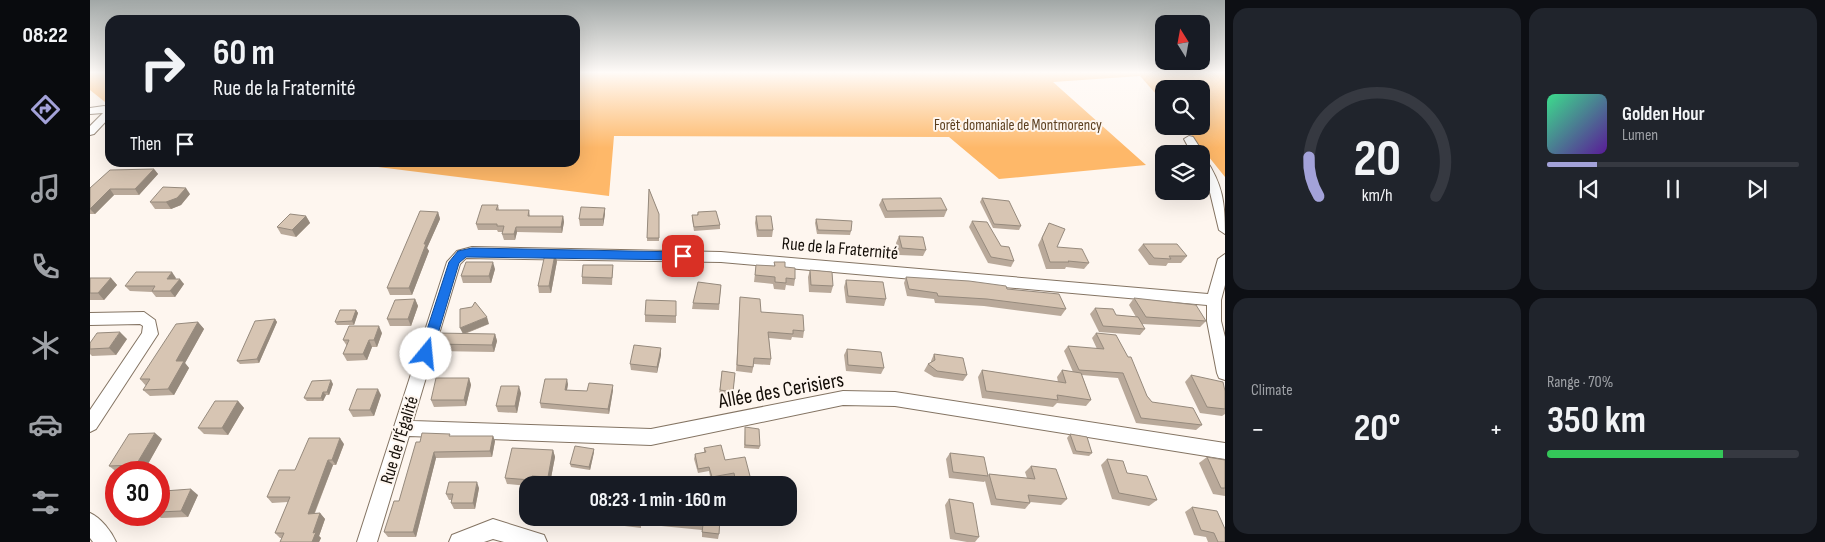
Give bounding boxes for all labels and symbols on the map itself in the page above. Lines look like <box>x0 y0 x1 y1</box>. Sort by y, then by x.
north arrow <box>1155 15 1210 70</box>
park label: Forêt domaniale de Montmorency <box>934 116 1102 135</box>
street label: Rue de la Fraternité <box>781 233 899 264</box>
pin <box>662 235 704 277</box>
position arrow <box>399 327 451 379</box>
street label: Allée des Cerisiers <box>715 367 846 414</box>
street label: Rue de l'Égalité <box>376 394 423 487</box>
speed limit sign: 30 <box>105 461 170 526</box>

